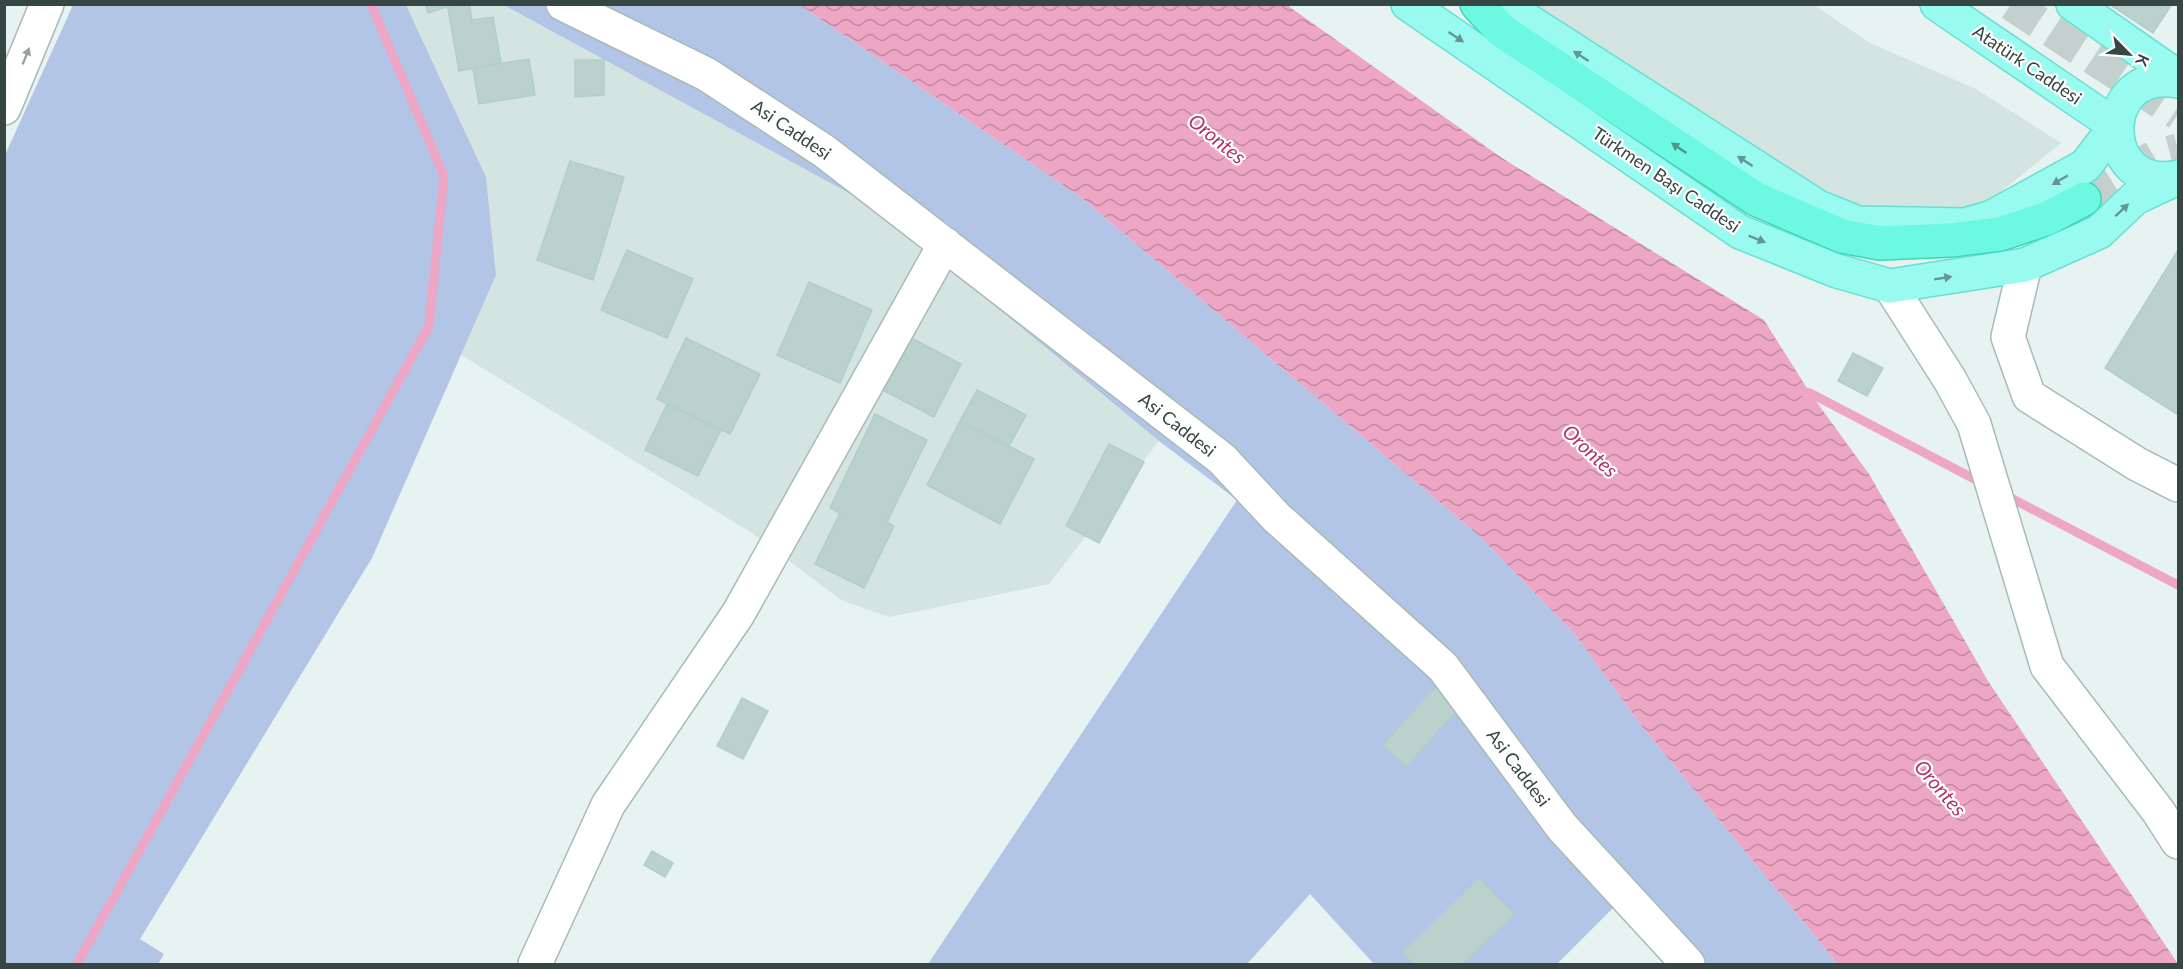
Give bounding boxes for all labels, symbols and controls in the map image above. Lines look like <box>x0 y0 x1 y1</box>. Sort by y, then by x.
street label: Atatürk Caddesi <box>1969 20 2086 109</box>
north arrow <box>2099 24 2159 84</box>
one-way arrow <box>1448 32 1464 43</box>
one-way arrow <box>21 47 31 65</box>
one-way arrow <box>1573 50 1589 61</box>
text: K <box>2132 52 2154 70</box>
street label: Asi Caddesi <box>747 94 836 164</box>
water label: Orontes <box>1184 108 1251 168</box>
street label: Türkmen Başı Caddesi <box>1589 122 1745 237</box>
one-way arrow <box>1671 142 1687 154</box>
one-way arrow <box>1736 156 1753 167</box>
one-way arrow <box>2051 175 2068 185</box>
one-way arrow <box>2114 204 2128 218</box>
one-way arrow <box>1749 234 1767 244</box>
one-way arrow <box>1934 273 1953 282</box>
street label: Asi Caddesi <box>1135 387 1221 461</box>
water label: Orontes <box>1558 419 1623 482</box>
street label: Asi Caddesi <box>1482 724 1555 811</box>
water label: Orontes <box>1910 754 1972 820</box>

